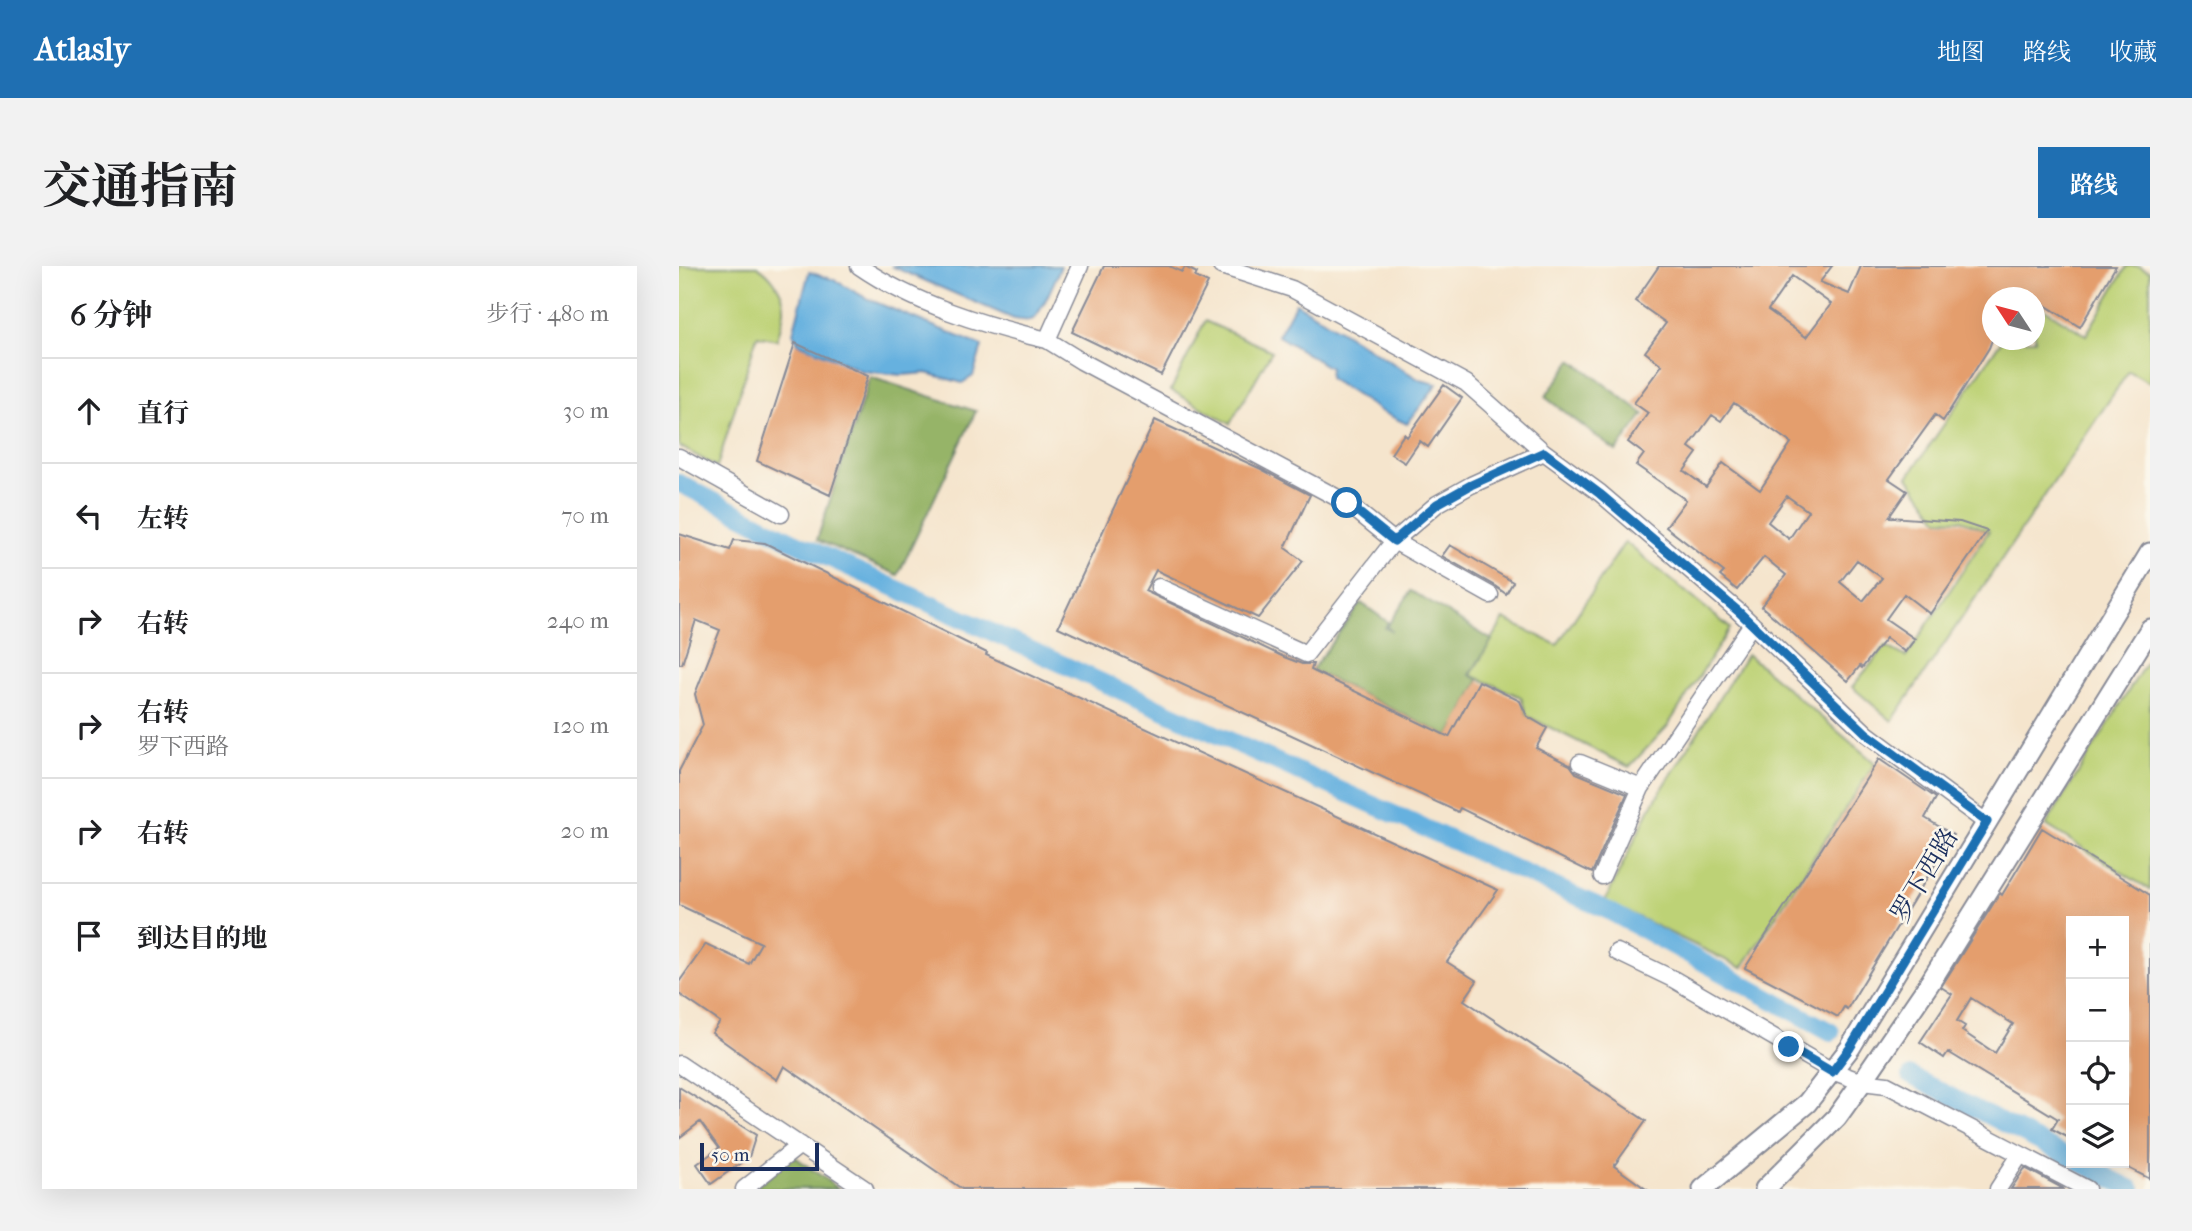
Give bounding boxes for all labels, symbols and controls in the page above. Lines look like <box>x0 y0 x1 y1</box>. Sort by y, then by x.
text: Atlasly <box>35 30 130 69</box>
text: 地图 <box>1937 38 1985 66</box>
text: 路线 <box>2023 38 2071 66</box>
text: 收藏 <box>2109 38 2157 66</box>
button: 路线 <box>2038 147 2150 218</box>
text: 交通指南 <box>42 158 238 216</box>
north arrow <box>1982 287 2045 350</box>
text: 6 分钟 <box>70 298 153 333</box>
text: 步行 · 480 m <box>487 300 609 327</box>
icon: ahead <box>70 392 108 430</box>
text: 30 m <box>563 397 609 424</box>
text: 直行 <box>137 398 189 429</box>
route start <box>1331 487 1362 518</box>
icon: left <box>70 497 108 535</box>
text: 70 m <box>561 502 609 529</box>
text: 左转 <box>137 503 189 534</box>
icon: right <box>70 602 108 640</box>
text: 240 m <box>547 607 609 634</box>
text: 右转 <box>137 608 189 639</box>
text: 右转 <box>137 697 189 728</box>
icon: right <box>70 707 108 745</box>
text: 120 m <box>552 712 609 739</box>
text: 罗下西路 <box>137 733 229 760</box>
icon: right <box>70 812 108 850</box>
text: 20 m <box>560 817 609 844</box>
text: 右转 <box>137 818 189 849</box>
street label: 罗下西路 <box>1884 823 1965 928</box>
map controls <box>2066 916 2129 1168</box>
button: + <box>2066 916 2129 979</box>
icon: arrive <box>70 917 108 955</box>
text: 到达目的地 <box>137 923 267 954</box>
button: − <box>2066 979 2129 1042</box>
route end <box>1773 1031 1804 1062</box>
button: locate <box>2066 1042 2129 1105</box>
button: layers <box>2066 1105 2129 1168</box>
scale bar <box>700 1140 819 1172</box>
text: 50 m <box>711 1144 750 1166</box>

